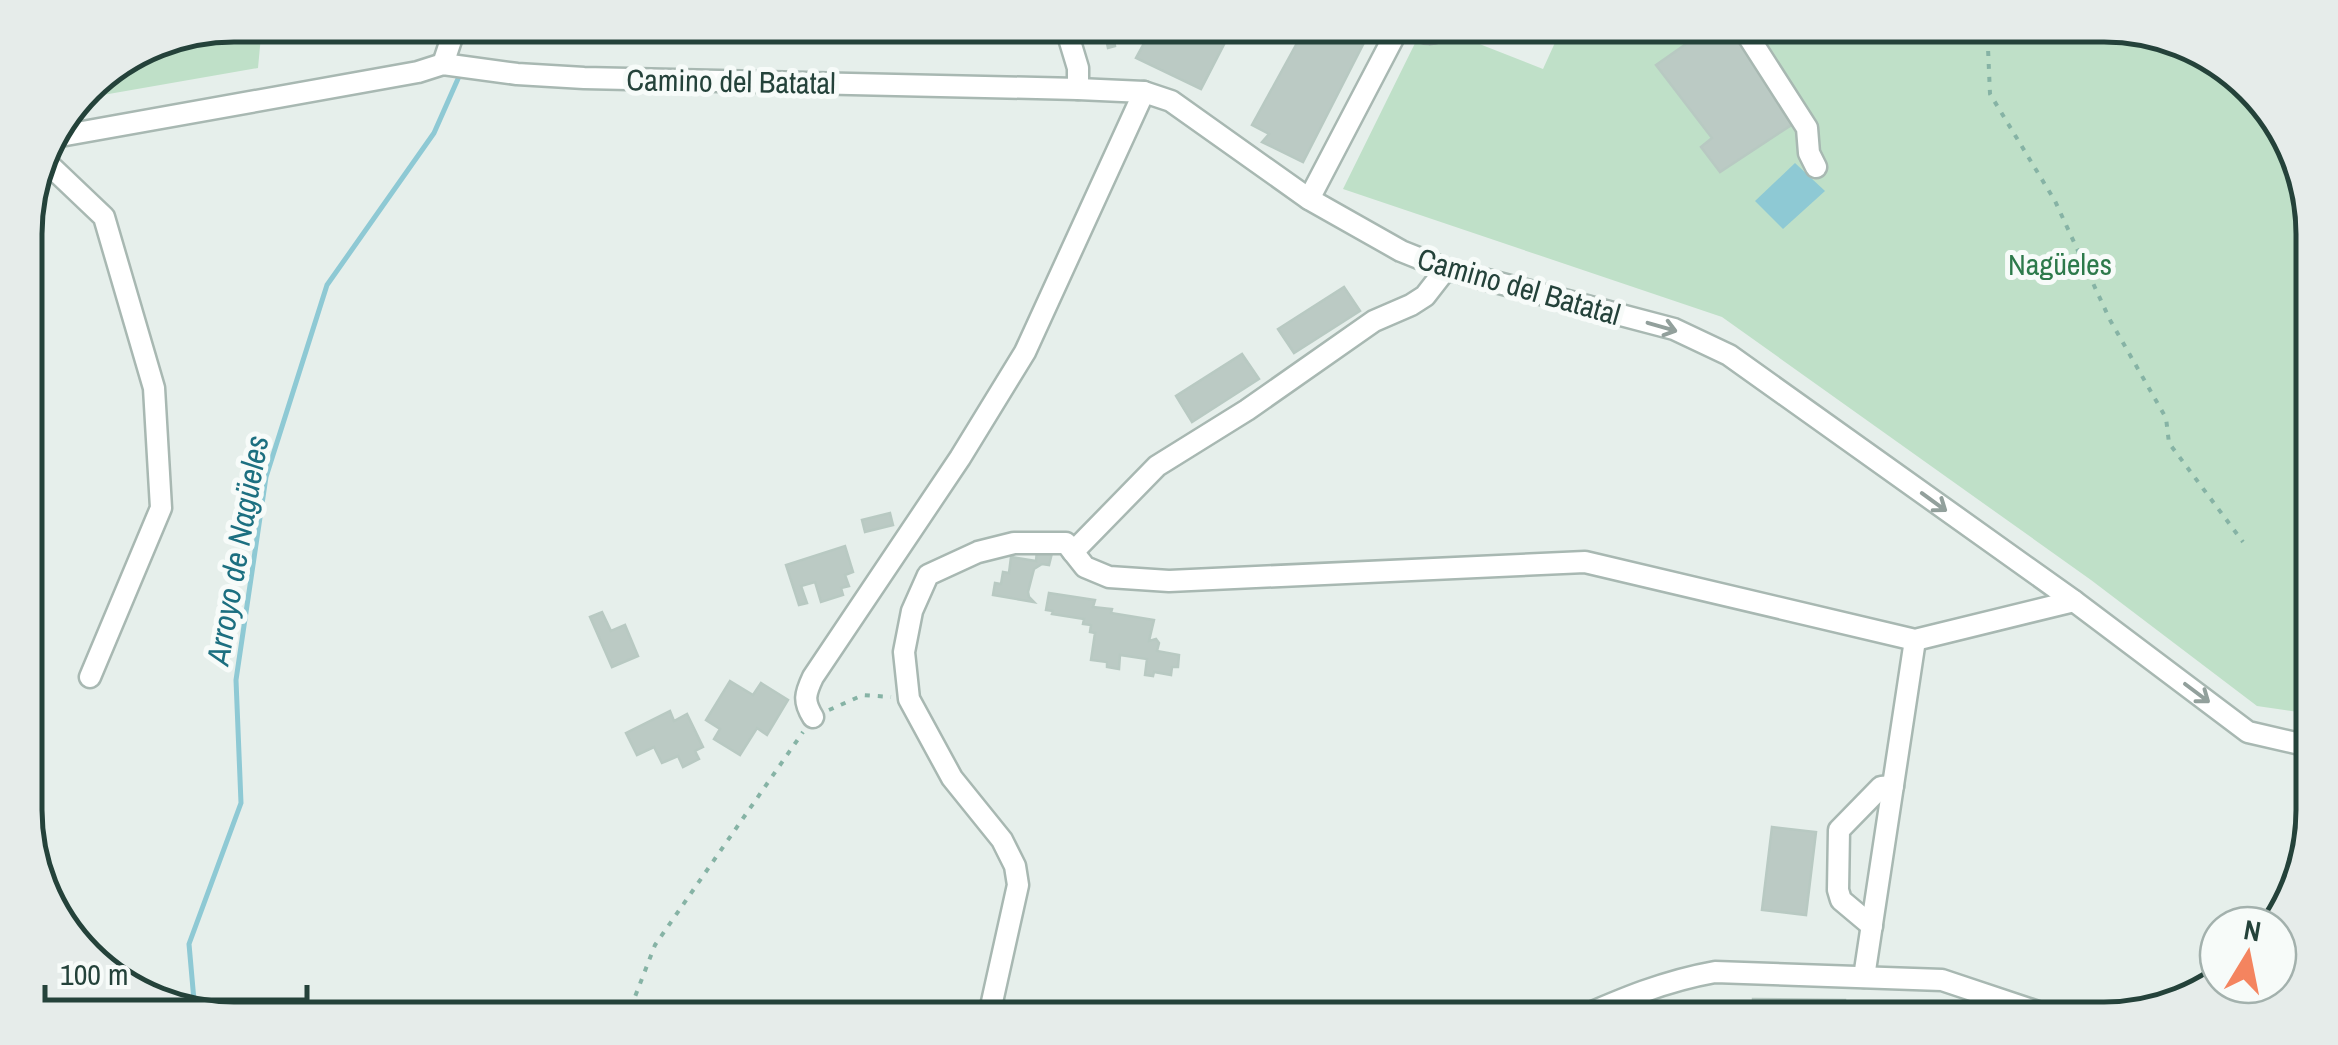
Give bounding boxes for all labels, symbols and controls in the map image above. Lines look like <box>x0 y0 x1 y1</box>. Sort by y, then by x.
street label: Camino del Batatal <box>626 59 836 103</box>
street label: Camino del Batatal <box>1413 238 1625 334</box>
park label: Nagüeles <box>2008 244 2112 284</box>
one-way arrow <box>1646 319 1677 337</box>
water label: Arroyo de Nagüeles <box>195 432 278 670</box>
one-way arrow <box>1920 491 1947 512</box>
one-way arrow <box>2183 683 2210 704</box>
north arrow <box>2198 905 2298 1005</box>
text: N <box>2241 910 2264 951</box>
scale bar <box>45 940 308 1002</box>
text: 100 m <box>60 954 128 994</box>

